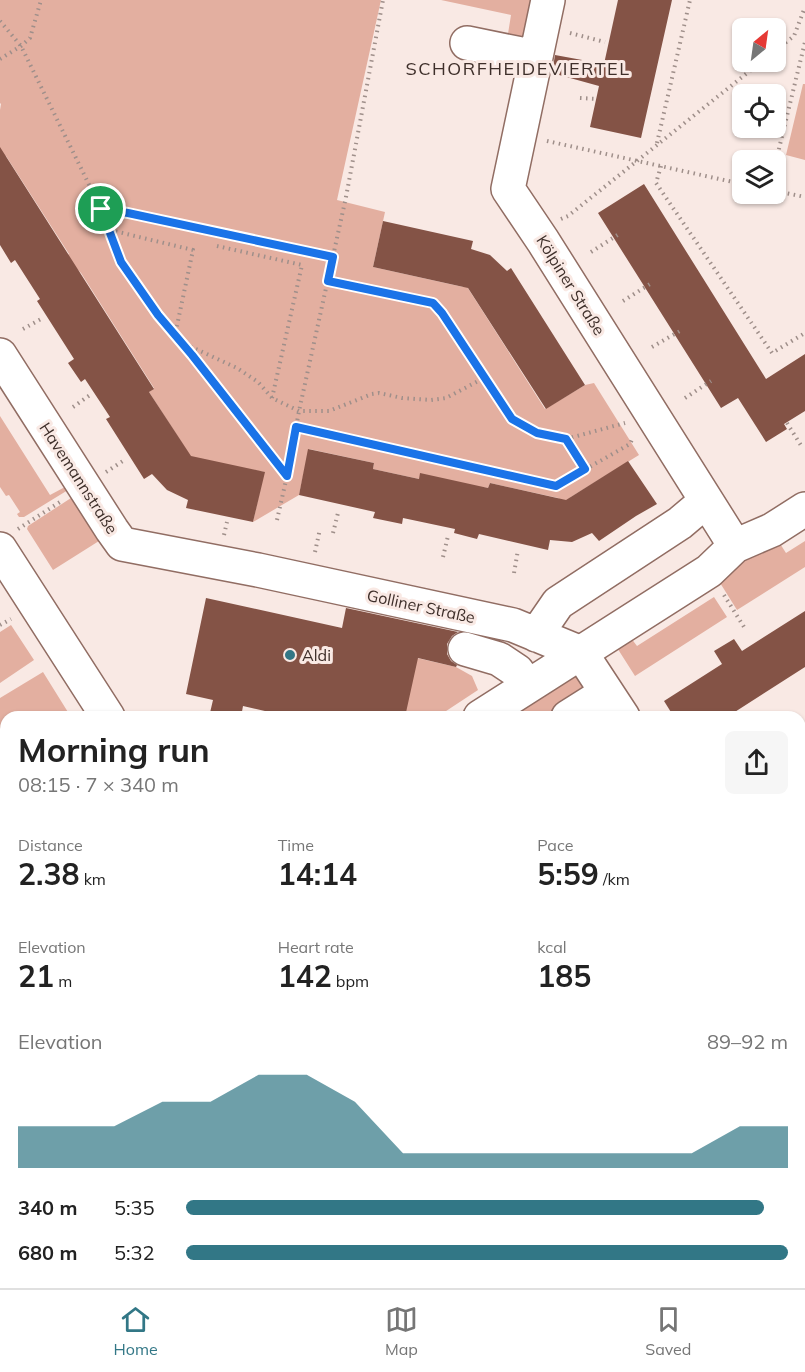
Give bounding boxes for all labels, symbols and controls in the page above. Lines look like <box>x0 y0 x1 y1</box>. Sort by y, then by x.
north arrow <box>732 18 786 72</box>
map controls <box>732 18 786 204</box>
district label: SCHORFHEIDEVIERTEL <box>406 57 630 80</box>
button: locate <box>732 84 786 138</box>
button: layers <box>732 150 786 204</box>
pin <box>75 183 126 234</box>
icon: arrive <box>84 192 117 225</box>
street label: Kölpiner Straße <box>532 231 610 339</box>
street label: Havemannstraße <box>36 418 122 538</box>
street label: Golliner Straße <box>365 585 477 627</box>
place label: Aldi <box>302 645 331 665</box>
marker: Aldi <box>283 648 297 662</box>
text: Morning run <box>18 729 210 770</box>
button: share <box>725 731 788 794</box>
text: 08:15 · 7 × 340 m <box>18 772 179 797</box>
text: Distance <box>18 835 83 855</box>
text: Time <box>278 835 314 855</box>
text: Pace <box>537 835 573 855</box>
text: 2.38 <box>18 855 79 893</box>
text: 14:14 <box>278 855 357 893</box>
text: 5:59 <box>537 855 599 893</box>
text: km <box>79 869 106 889</box>
text: /km <box>599 869 630 889</box>
text: Elevation <box>18 937 86 957</box>
text: Heart rate <box>278 937 354 957</box>
text: kcal <box>537 937 567 957</box>
text: 21 <box>18 957 54 995</box>
text: 142 <box>278 957 332 995</box>
text: 185 <box>537 957 591 995</box>
text: m <box>54 971 72 991</box>
text: bpm <box>332 971 369 991</box>
text: Elevation <box>18 1029 103 1054</box>
text: 89–92 m <box>707 1029 788 1054</box>
text: 340 m <box>18 1195 77 1220</box>
text: 5:35 <box>114 1195 155 1220</box>
text: 680 m <box>18 1240 77 1265</box>
text: 5:32 <box>114 1240 155 1265</box>
tab: Home <box>114 1303 158 1359</box>
tab: Map <box>385 1303 418 1359</box>
tab: Saved <box>645 1303 691 1359</box>

